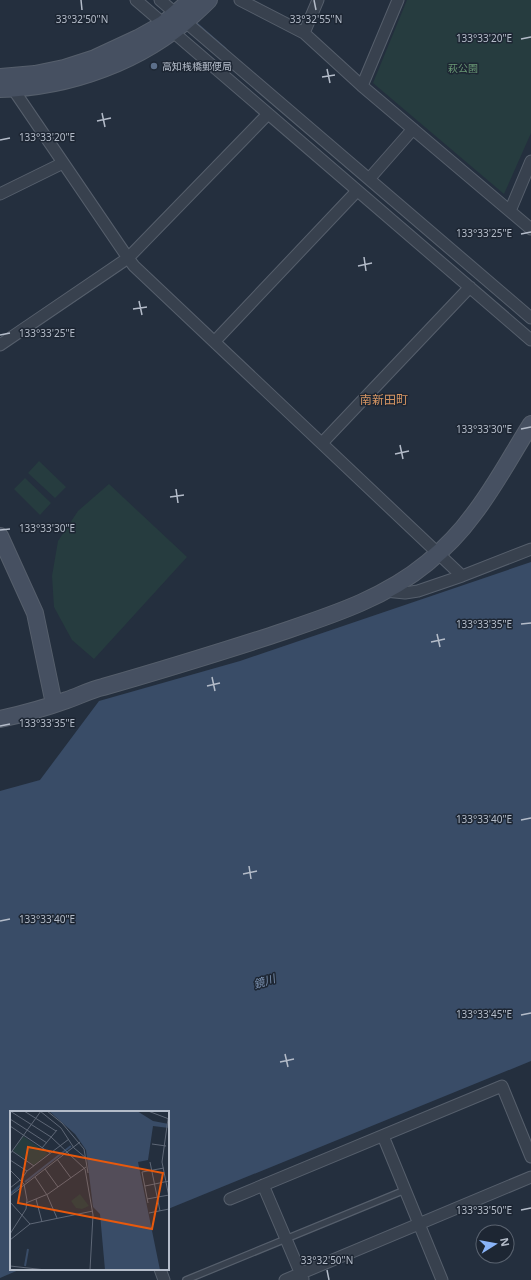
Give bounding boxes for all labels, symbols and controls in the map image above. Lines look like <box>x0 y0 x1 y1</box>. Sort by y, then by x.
text: 33°32'50"N <box>56 12 108 26</box>
text: 33°32'55"N <box>290 12 342 26</box>
text: 133°33'20"E <box>456 31 512 45</box>
place label: 高知桟橋郵便局 <box>162 59 232 73</box>
marker: 高知桟橋郵便局 <box>149 61 159 71</box>
park label: 萩公園 <box>448 61 478 75</box>
text: 133°33'20"E <box>19 130 75 144</box>
text: 133°33'25"E <box>456 226 512 240</box>
text: 133°33'25"E <box>19 326 75 340</box>
district label: 南新田町 <box>360 391 408 408</box>
text: 133°33'30"E <box>456 422 512 436</box>
text: 133°33'30"E <box>19 521 75 535</box>
text: 133°33'35"E <box>456 617 512 631</box>
text: 133°33'35"E <box>19 716 75 730</box>
text: 133°33'40"E <box>456 812 512 826</box>
text: 133°33'40"E <box>19 912 75 926</box>
water label: 鏡川 <box>251 970 278 992</box>
text: 133°33'45"E <box>456 1007 512 1021</box>
inset map <box>10 1111 169 1270</box>
text: 133°33'50"E <box>456 1203 512 1217</box>
north arrow <box>475 1224 515 1264</box>
text: N <box>497 1236 514 1248</box>
text: 33°32'50"N <box>301 1253 353 1267</box>

